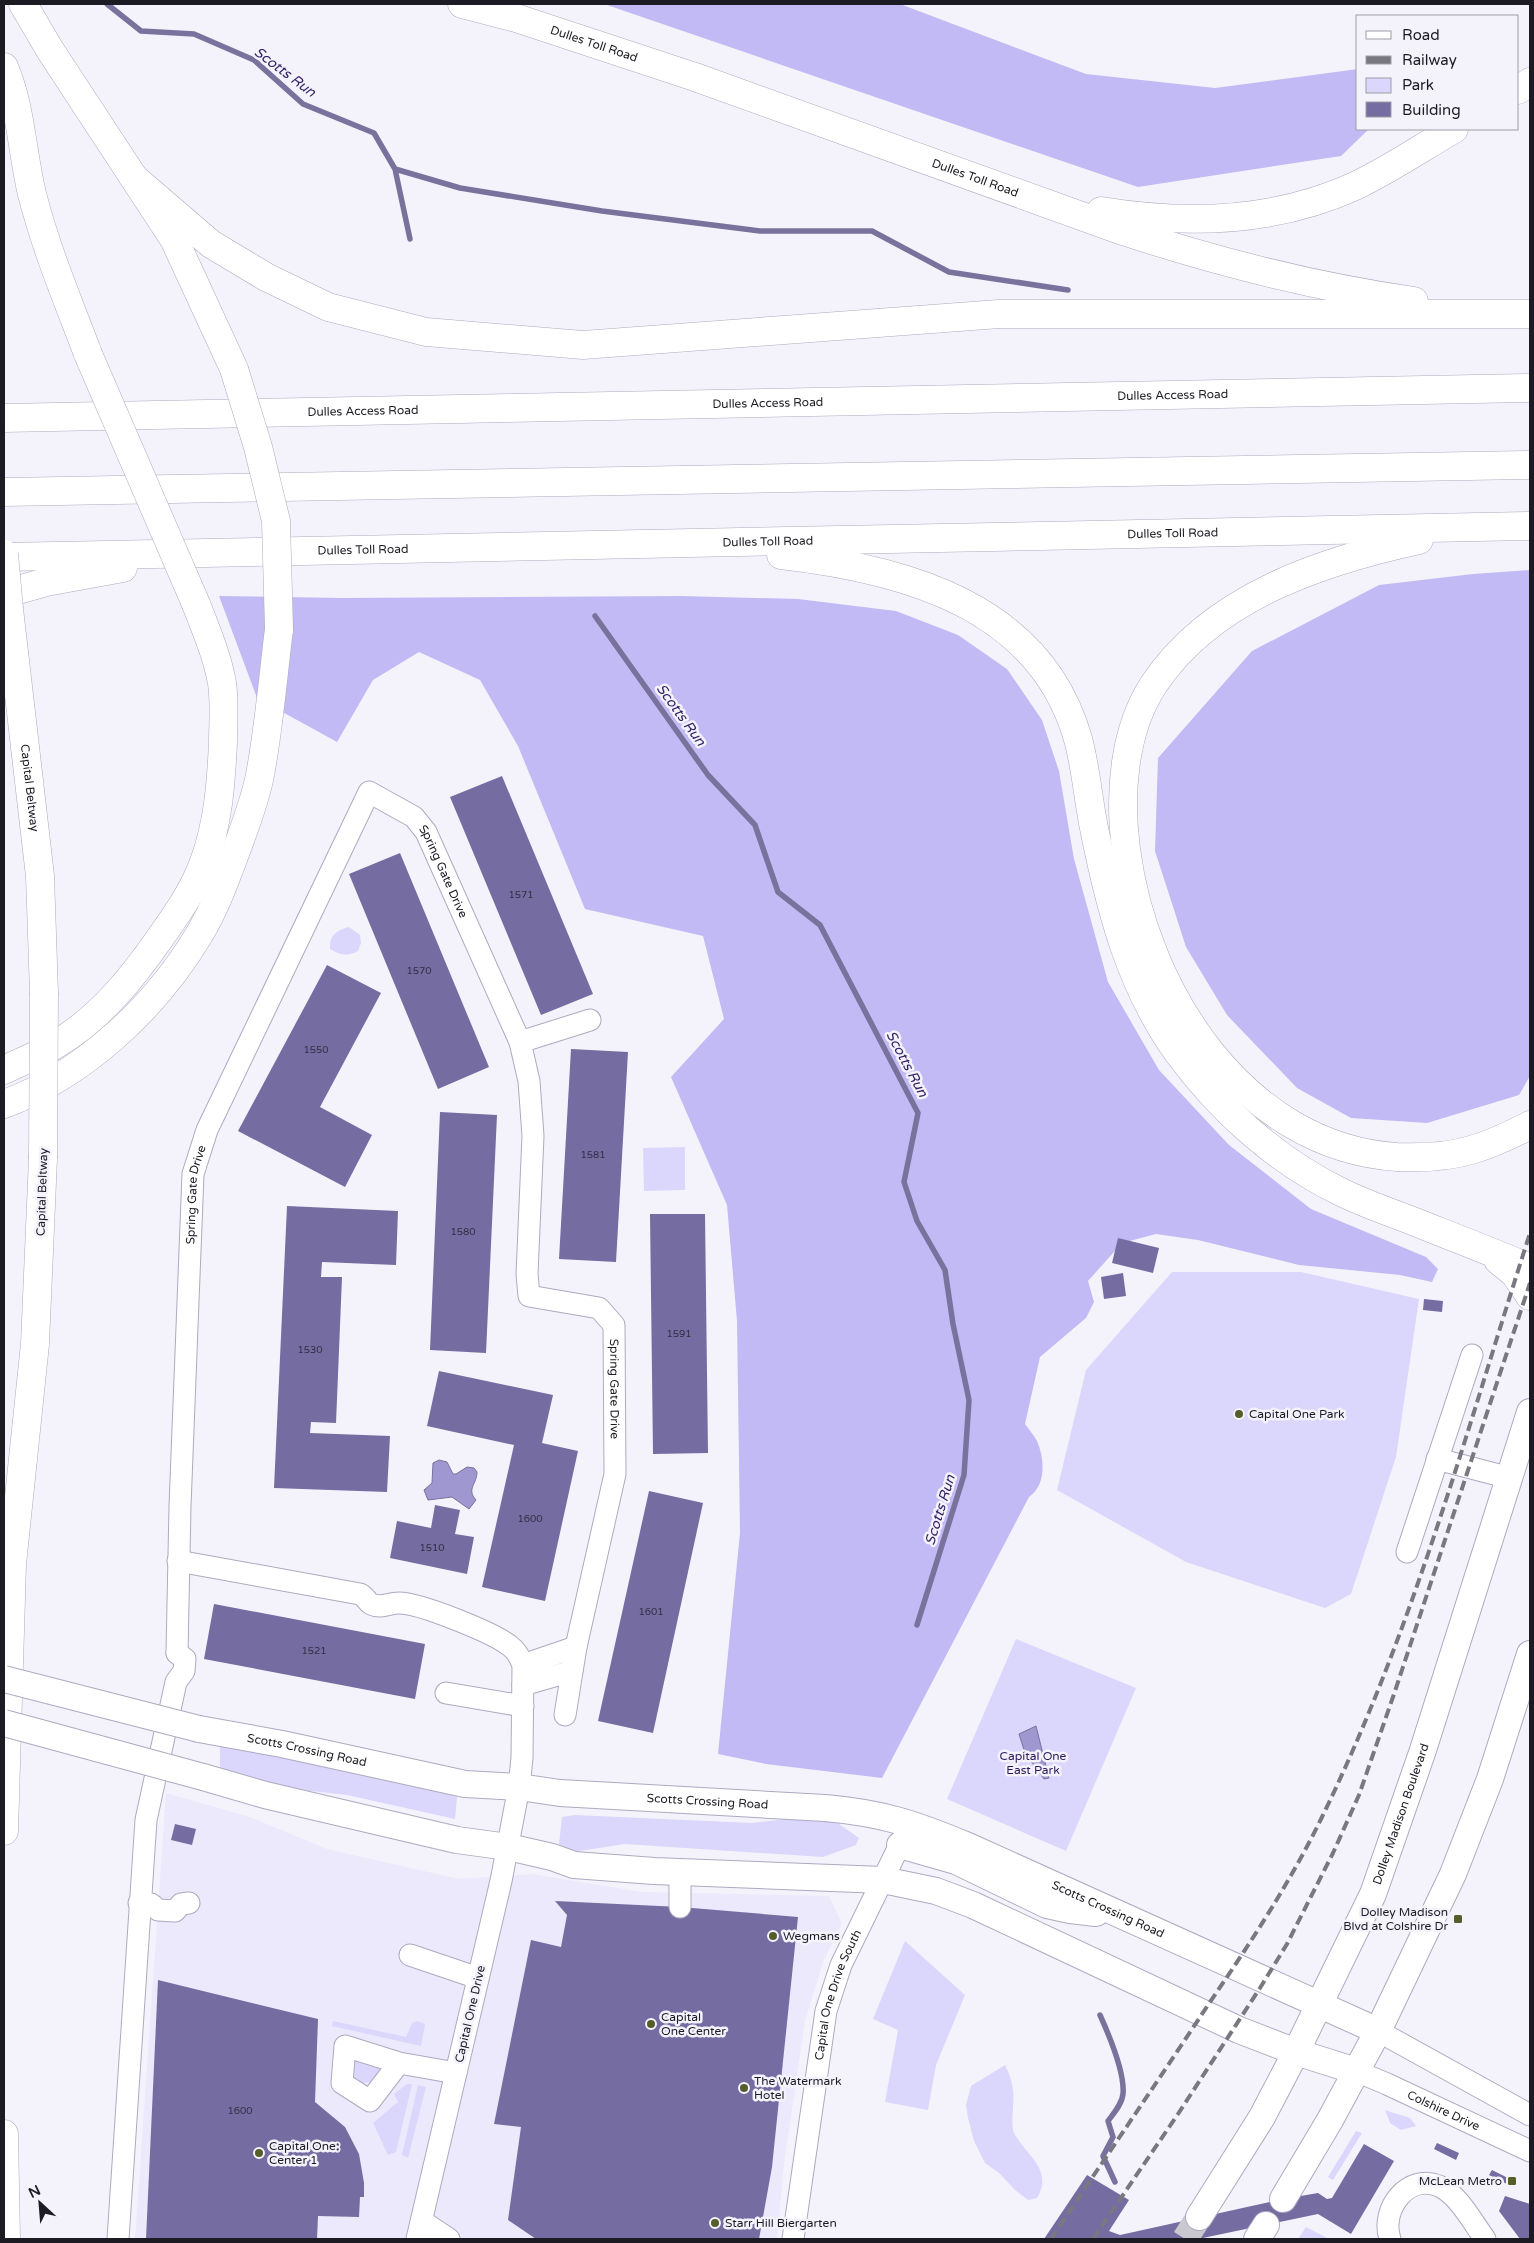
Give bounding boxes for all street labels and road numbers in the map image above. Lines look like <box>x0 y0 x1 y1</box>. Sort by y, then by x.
street label: Dulles Toll Road <box>549 23 640 65</box>
street label: Dulles Toll Road <box>930 156 1020 200</box>
street label: Dulles Access Road <box>1117 387 1228 403</box>
street label: Dulles Access Road <box>712 395 824 411</box>
street label: Dulles Access Road <box>307 403 419 419</box>
street label: Dulles Toll Road <box>1127 525 1218 541</box>
street label: Dulles Toll Road <box>722 534 814 549</box>
street label: Dulles Toll Road <box>317 542 409 558</box>
street label: Capital Beltway <box>18 743 42 833</box>
street label: Spring Gate Drive <box>416 822 471 920</box>
street label: Spring Gate Drive <box>183 1143 209 1245</box>
street label: Capital Beltway <box>33 1147 51 1236</box>
street label: Spring Gate Drive <box>607 1339 622 1439</box>
street label: Scotts Crossing Road <box>246 1731 368 1769</box>
street label: Dolley Madison Boulevard <box>1370 1742 1432 1886</box>
street label: Scotts Crossing Road <box>646 1791 769 1812</box>
street label: Scotts Crossing Road <box>1050 1878 1166 1941</box>
street label: Capital One Drive South <box>812 1927 864 2061</box>
street label: Capital One Drive <box>452 1964 488 2064</box>
street label: Colshire Drive <box>1405 2087 1482 2134</box>

